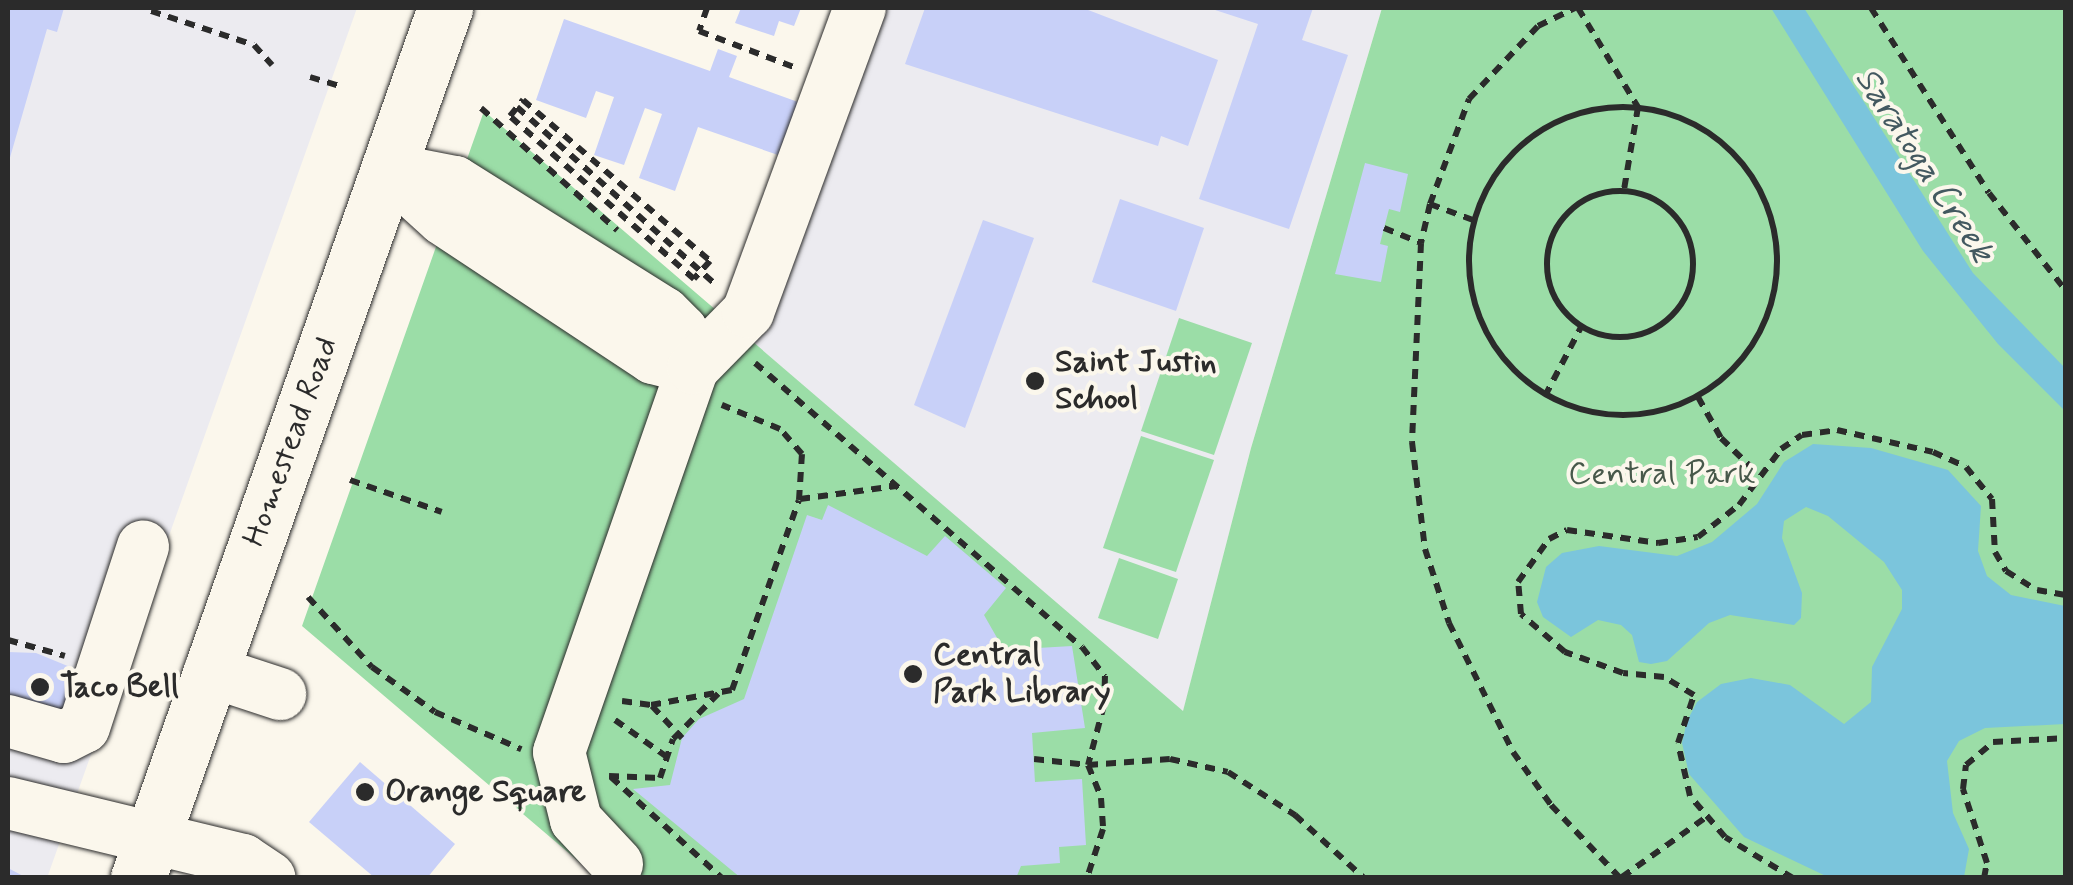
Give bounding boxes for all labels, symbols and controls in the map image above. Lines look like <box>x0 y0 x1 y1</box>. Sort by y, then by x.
water label: Saratoga Creek <box>1845 59 2003 271</box>
street label: Homestead Road <box>235 332 347 552</box>
place label: Saint Justin School <box>1055 344 1217 419</box>
marker: Saint Justin School <box>1024 370 1046 392</box>
park label: Central Park <box>1572 455 1752 493</box>
place label: Central Park Library <box>933 637 1111 712</box>
marker: Central Park Library <box>902 663 924 685</box>
place label: Taco Bell <box>60 668 177 706</box>
marker: Taco Bell <box>29 676 51 698</box>
place label: Orange Square <box>385 773 586 811</box>
marker: Orange Square <box>354 781 376 803</box>

